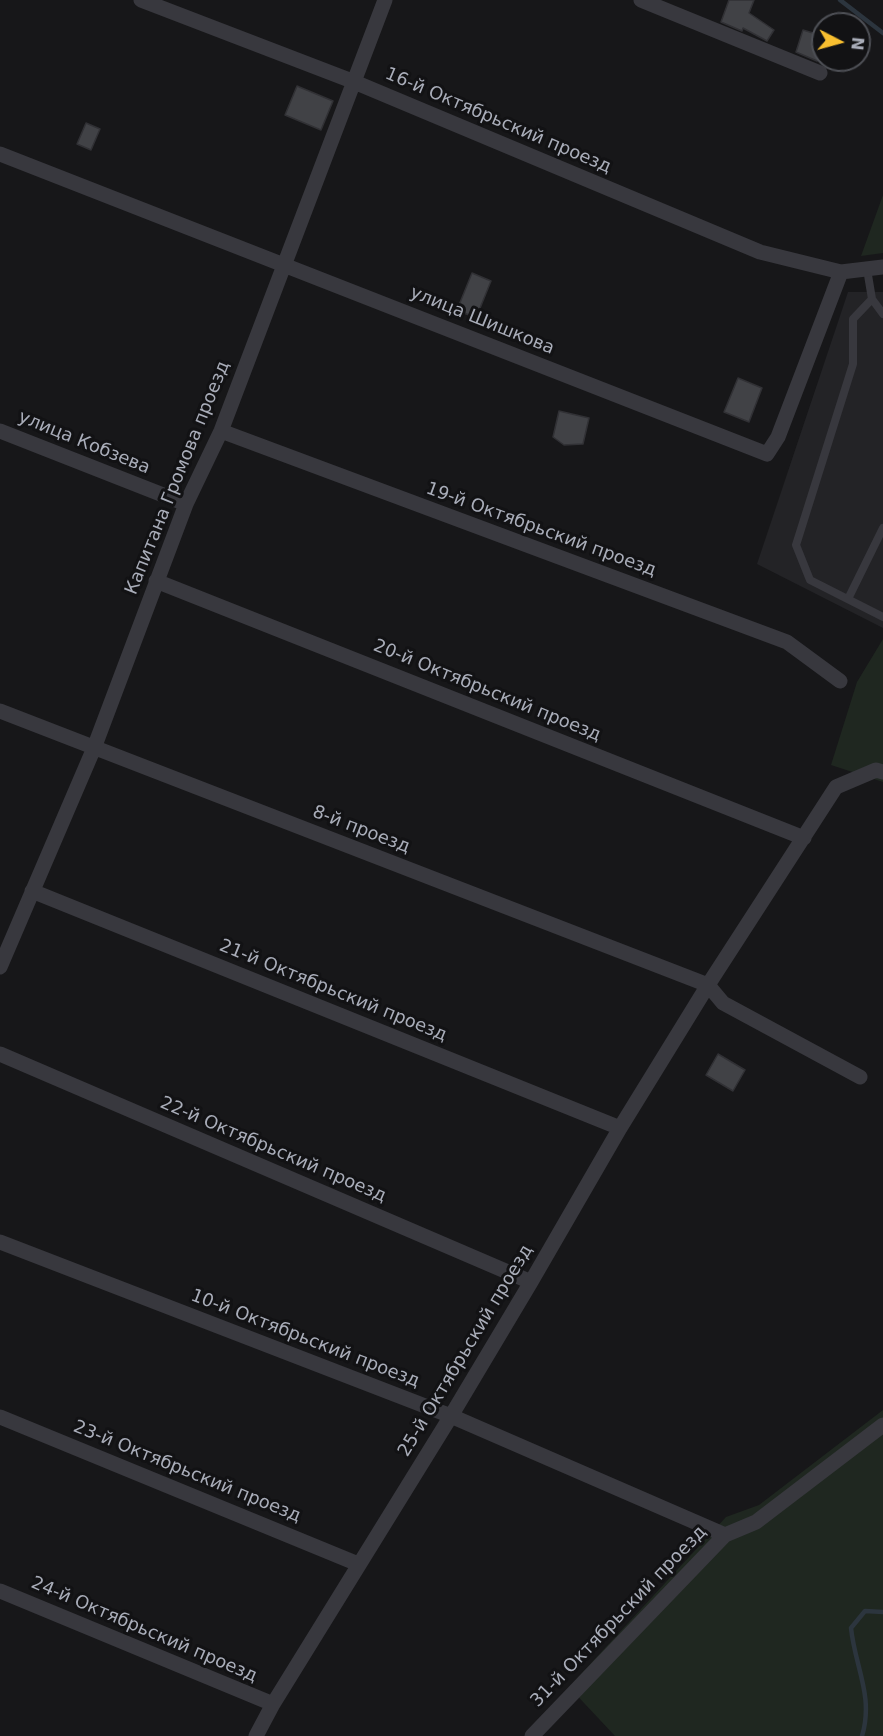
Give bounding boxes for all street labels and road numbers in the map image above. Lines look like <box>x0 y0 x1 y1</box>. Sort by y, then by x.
street label: 16-й Октябрьский проезд <box>382 63 614 179</box>
street label: улица Шишкова <box>407 282 557 360</box>
street label: Капитана Громова проезд <box>121 358 235 598</box>
street label: улица Кобзева <box>15 407 153 479</box>
street label: 19-й Октябрьский проезд <box>423 478 659 582</box>
street label: 20-й Октябрьский проезд <box>370 635 604 747</box>
street label: 8-й проезд <box>309 802 413 858</box>
street label: 21-й Октябрьский проезд <box>216 935 450 1047</box>
street label: 22-й Октябрьский проезд <box>157 1092 389 1208</box>
street label: 25-й Октябрьский проезд <box>394 1241 538 1461</box>
street label: 10-й Октябрьский проезд <box>187 1285 423 1393</box>
street label: 23-й Октябрьский проезд <box>70 1416 304 1528</box>
street label: 31-й Октябрьский проезд <box>527 1522 711 1712</box>
street label: 24-й Октябрьский проезд <box>28 1572 260 1688</box>

